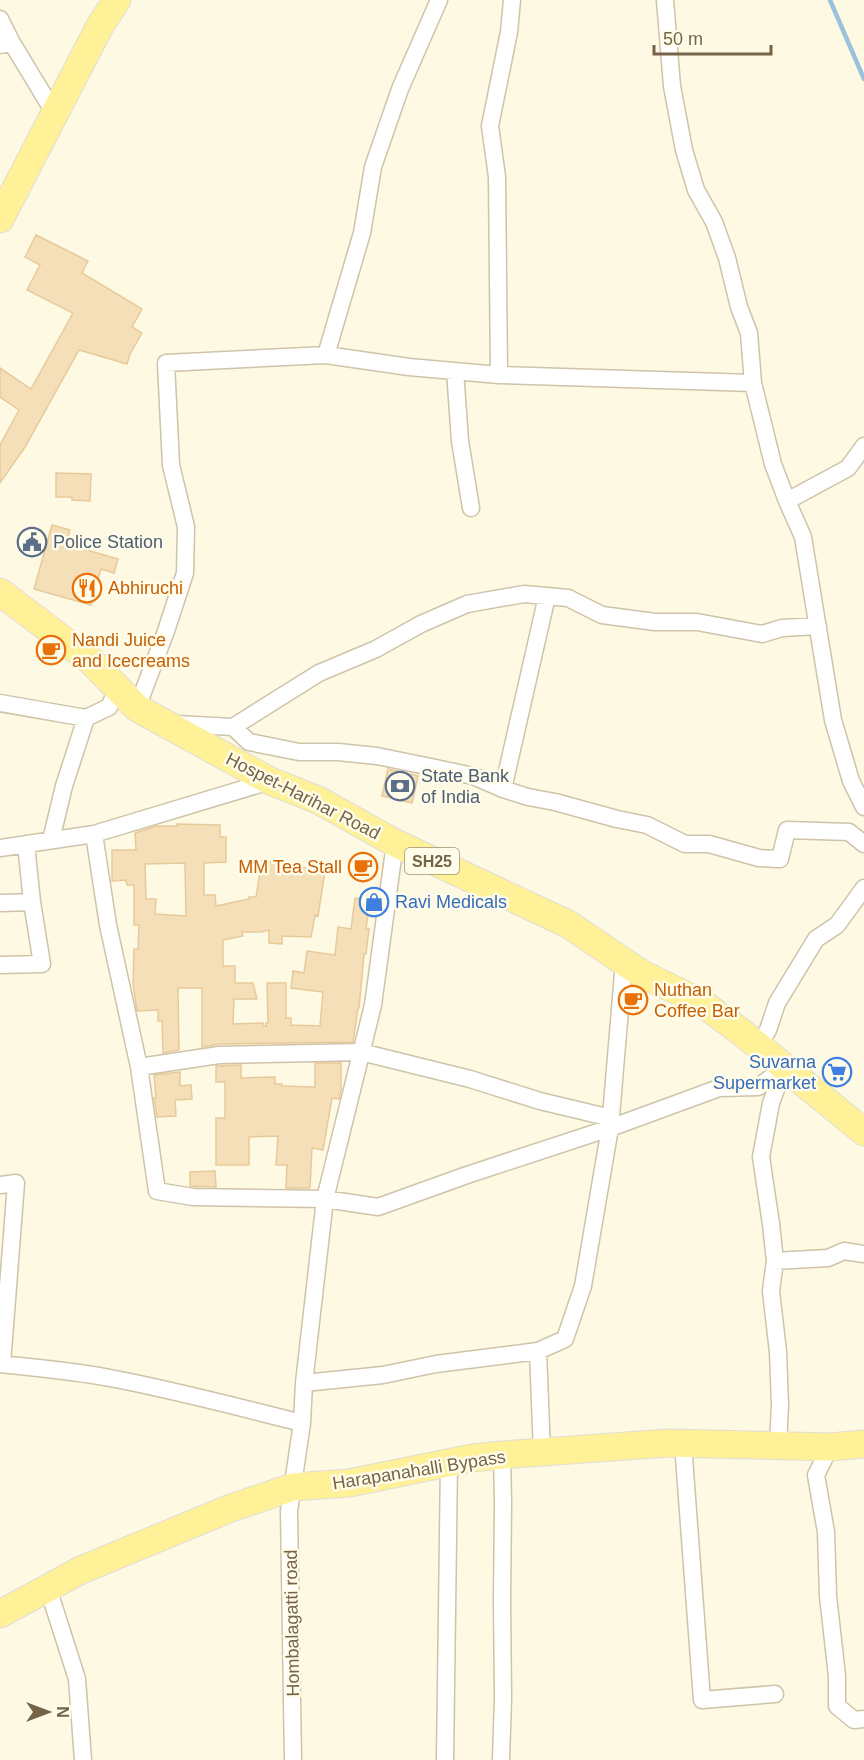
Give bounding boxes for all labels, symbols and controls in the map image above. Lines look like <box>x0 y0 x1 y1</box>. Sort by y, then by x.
scale bar <box>654 18 771 56</box>
text: 50 m <box>663 29 703 49</box>
public building icon: Police Station <box>16 526 48 558</box>
place label: Police Station <box>53 532 163 552</box>
restaurant icon: Abhiruchi <box>71 572 103 604</box>
place label: Abhiruchi <box>108 578 183 598</box>
place label: Nandi Juice and Icecreams <box>72 630 190 671</box>
cafe icon: Nandi Juice and Icecreams <box>35 634 67 666</box>
street label: Hospet-Harihar Road <box>223 748 383 844</box>
place label: State Bank of India <box>421 766 510 807</box>
bank icon: State Bank of India <box>384 770 416 802</box>
road number: SH25 <box>405 848 459 874</box>
cafe icon: MM Tea Stall <box>347 851 379 883</box>
place label: MM Tea Stall <box>238 857 342 877</box>
shop icon: Ravi Medicals <box>358 886 390 918</box>
place label: Ravi Medicals <box>395 892 507 912</box>
place label: Nuthan Coffee Bar <box>654 980 740 1021</box>
cafe icon: Nuthan Coffee Bar <box>617 984 649 1016</box>
place label: Suvarna Supermarket <box>713 1052 817 1093</box>
supermarket icon: Suvarna Supermarket <box>821 1056 853 1088</box>
street label: Harapanahalli Bypass <box>331 1446 507 1494</box>
street label: Hombalagatti road <box>281 1549 303 1697</box>
north arrow <box>18 1682 78 1742</box>
text: N <box>54 1706 71 1718</box>

